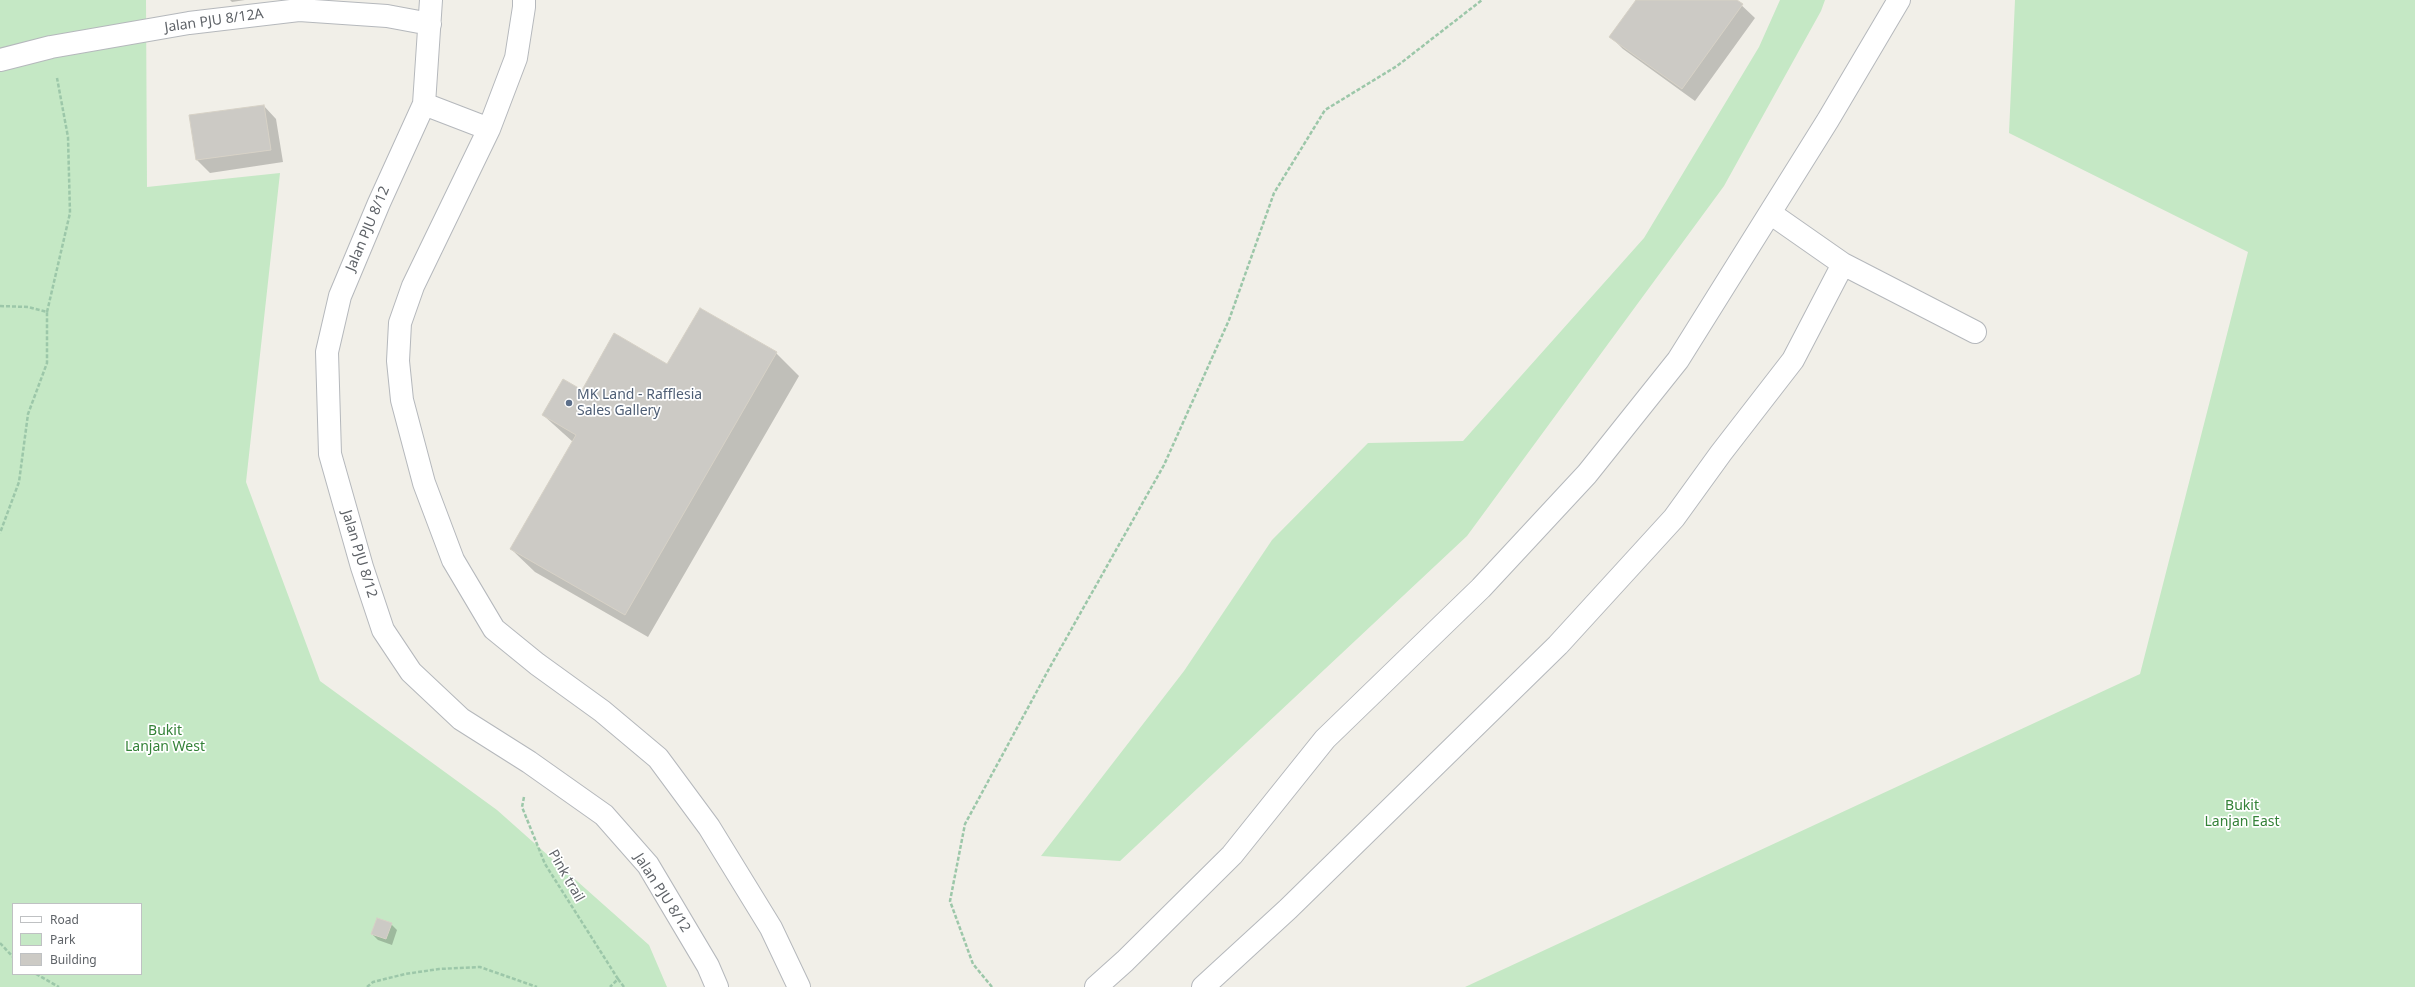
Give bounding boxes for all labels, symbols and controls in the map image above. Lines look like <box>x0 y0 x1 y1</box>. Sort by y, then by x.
street label: Jalan PJU 8/12A <box>163 6 265 36</box>
street label: Jalan PJU 8/12 <box>343 184 393 274</box>
place label: MK Land - Rafflesia Sales Gallery <box>577 387 702 420</box>
marker: MK Land - Rafflesia Sales Gallery <box>564 398 574 408</box>
street label: Jalan PJU 8/12 <box>338 508 380 600</box>
park label: Bukit Lanjan West <box>125 723 205 756</box>
park label: Bukit Lanjan East <box>2205 798 2279 830</box>
street label: Pink trail <box>544 847 588 905</box>
street label: Jalan PJU 8/12 <box>630 850 694 936</box>
legend <box>12 903 142 975</box>
text: Road <box>50 911 79 928</box>
text: Park <box>50 931 75 948</box>
text: Building <box>50 951 97 968</box>

